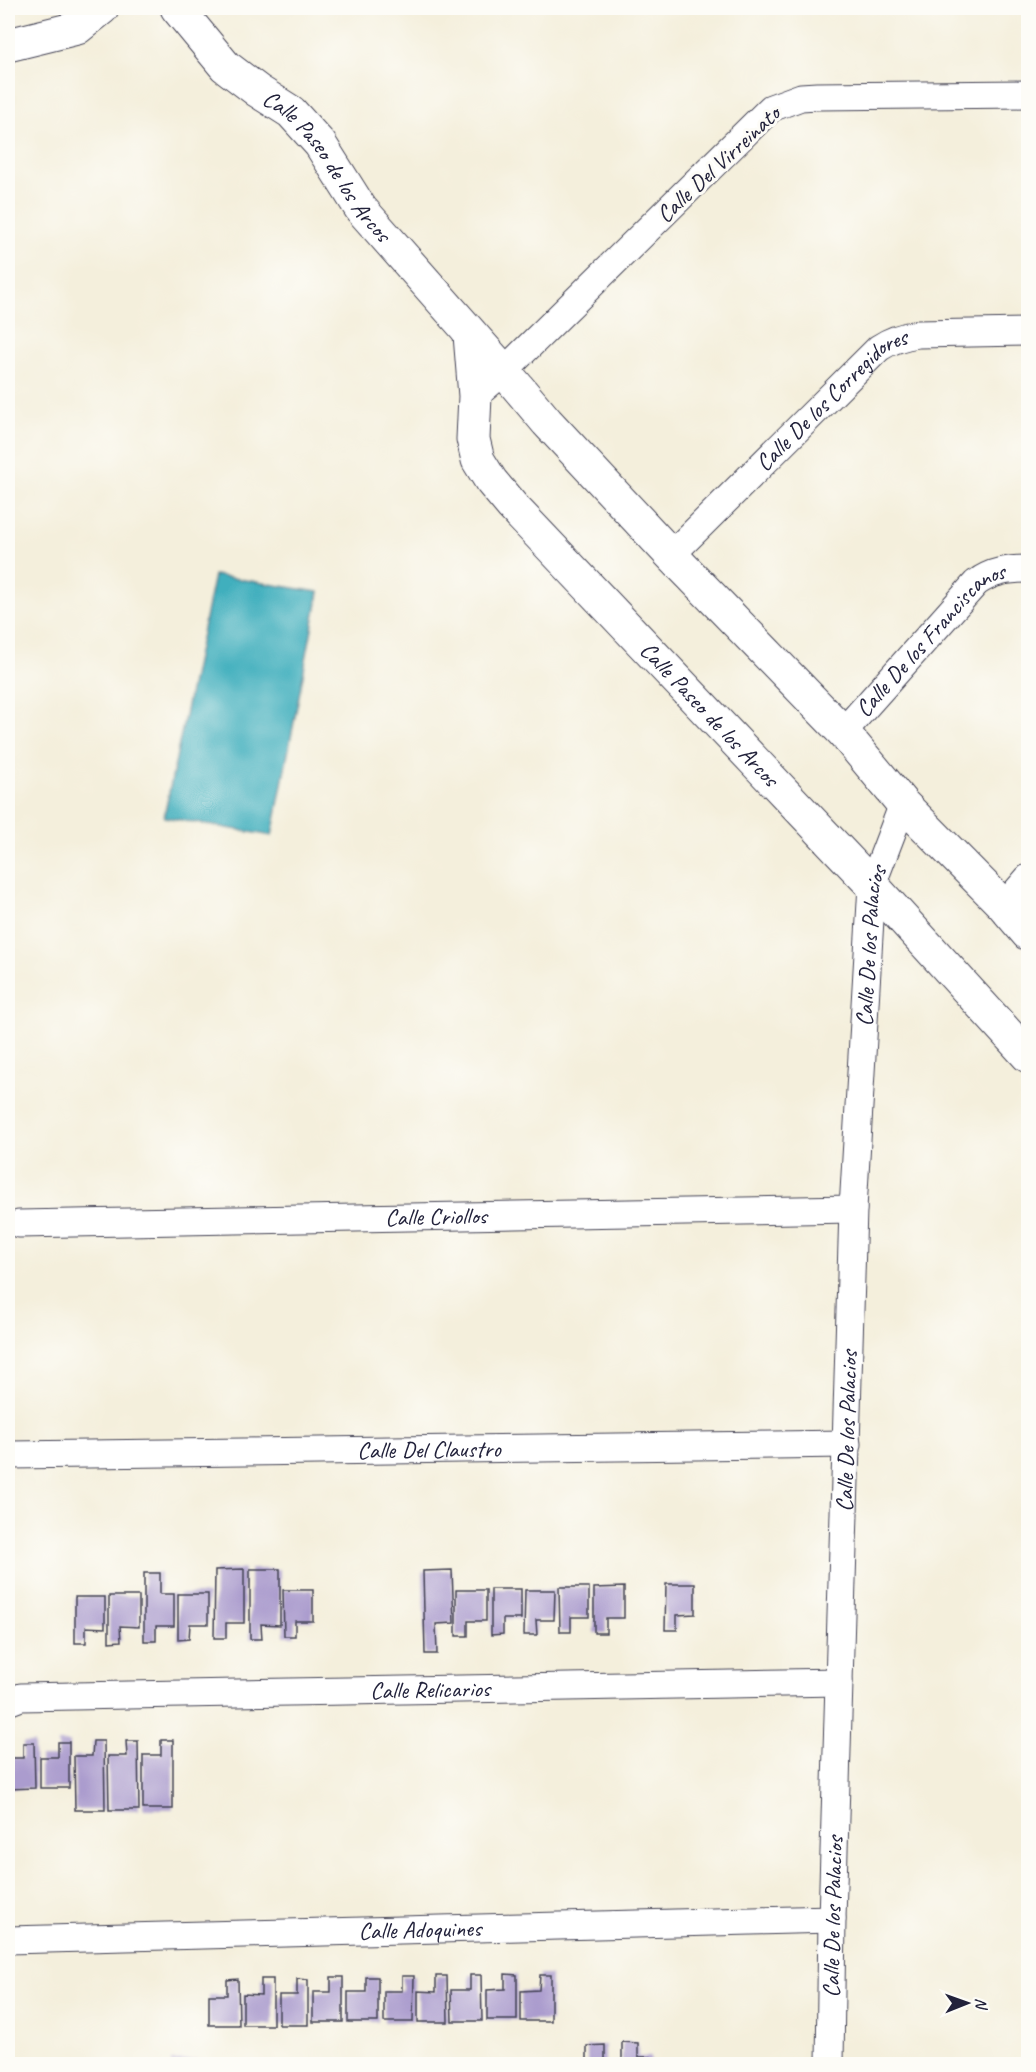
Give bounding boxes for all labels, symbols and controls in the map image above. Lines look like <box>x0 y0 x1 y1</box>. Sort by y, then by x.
street label: Calle Paseo de los Arcos <box>257 83 399 249</box>
street label: Calle Del Virreinato <box>650 97 788 229</box>
street label: Calle De los Corregidores <box>749 321 913 478</box>
street label: Calle De los Franciscanos <box>849 556 1010 723</box>
street label: Calle Paseo de los Arcos <box>634 635 787 794</box>
street label: Calle De los Palacios <box>849 859 894 1027</box>
street label: Calle Criollos <box>385 1201 489 1232</box>
street label: Calle De los Palacios <box>829 1347 864 1512</box>
street label: Calle Del Claustro <box>357 1434 502 1465</box>
street label: Calle Relicarios <box>370 1673 492 1706</box>
street label: Calle De los Palacios <box>816 1833 850 1998</box>
street label: Calle Adoquines <box>358 1913 483 1946</box>
north arrow <box>937 1973 997 2033</box>
text: N <box>971 1998 991 2011</box>

